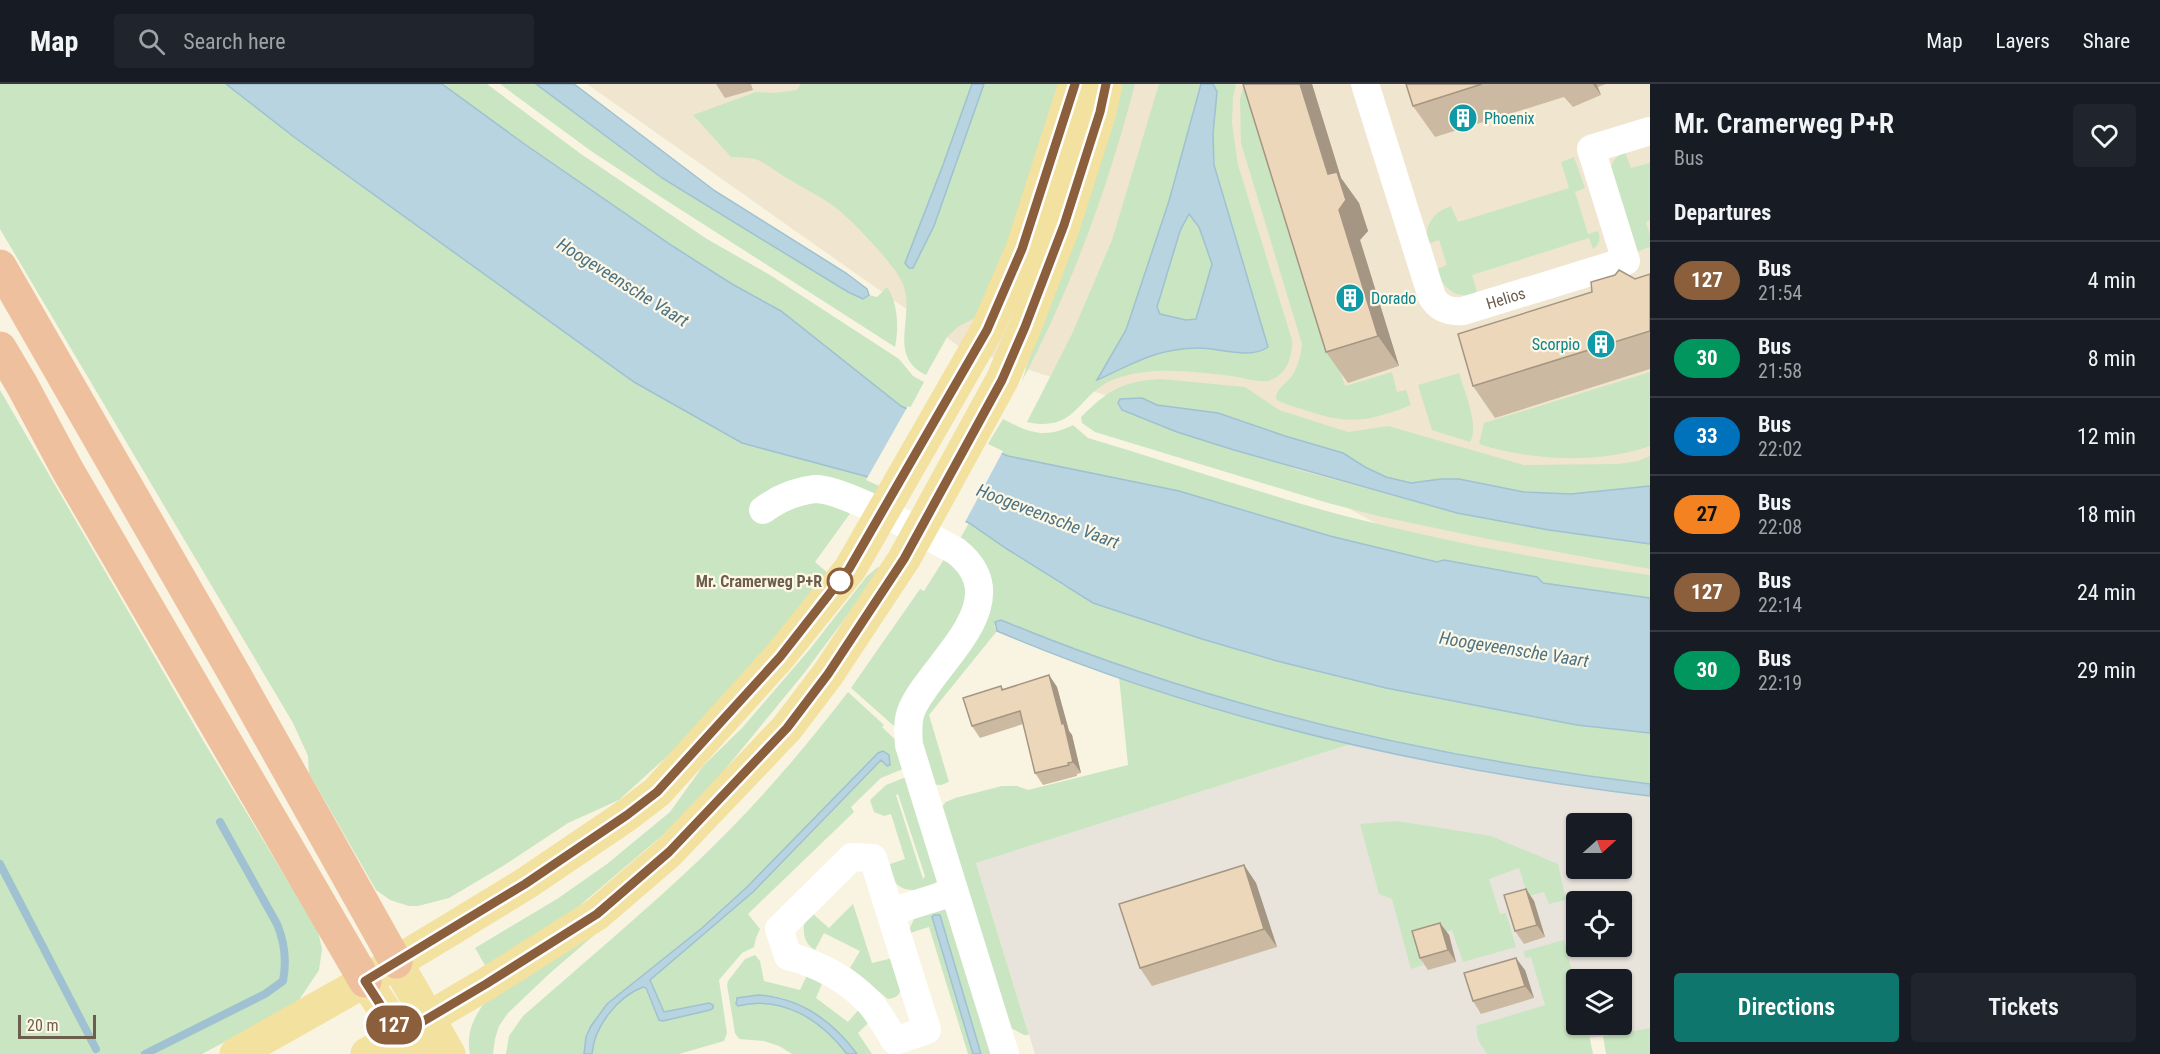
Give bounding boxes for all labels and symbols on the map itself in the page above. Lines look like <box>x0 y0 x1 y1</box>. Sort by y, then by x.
building icon: Phoenix <box>1447 102 1479 134</box>
place label: Phoenix <box>1484 109 1535 128</box>
water label: Hoogeveensche Vaart <box>553 233 693 331</box>
building icon: Dorado <box>1334 282 1366 314</box>
street label: Helios <box>1484 283 1528 313</box>
place label: Dorado <box>1371 289 1416 308</box>
building icon: Scorpio <box>1585 328 1617 360</box>
place label: Scorpio <box>1532 335 1580 354</box>
water label: Hoogeveensche Vaart <box>974 479 1123 553</box>
marker: Mr. Cramerweg P+R <box>827 568 853 594</box>
place label: Mr. Cramerweg P+R <box>696 572 822 591</box>
water label: Hoogeveensche Vaart <box>1438 627 1591 671</box>
north arrow <box>1566 813 1632 879</box>
line badge: 127 <box>360 1006 428 1044</box>
scale bar <box>18 1012 96 1040</box>

